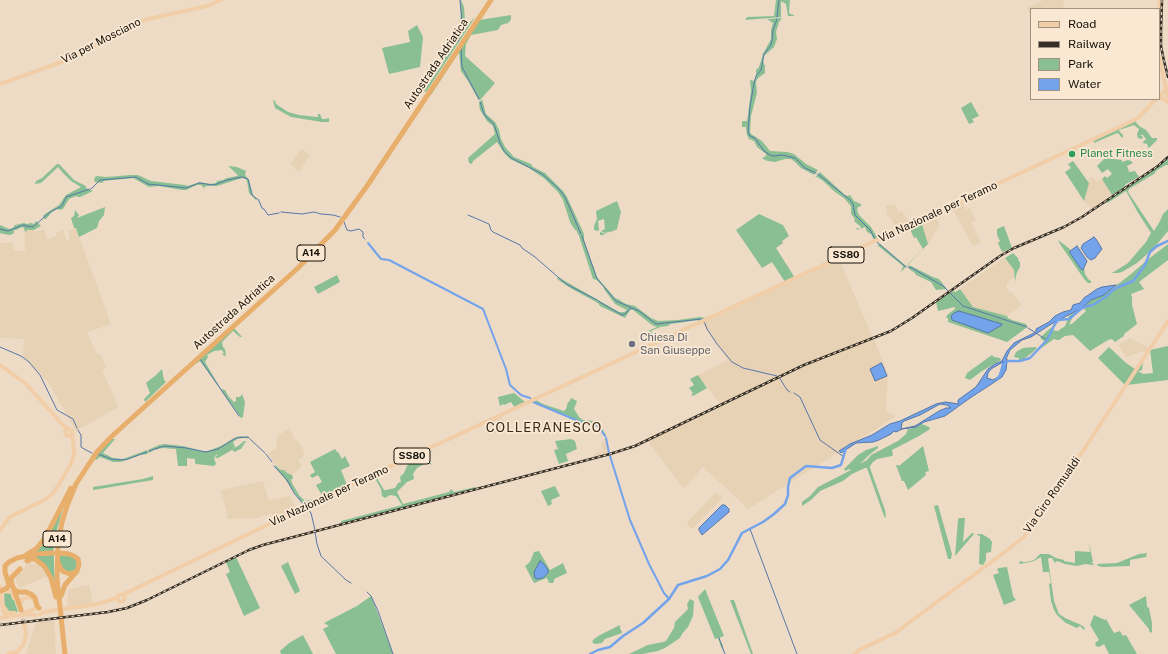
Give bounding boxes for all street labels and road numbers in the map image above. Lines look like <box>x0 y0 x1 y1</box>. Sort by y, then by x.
street label: Via per Mosciano <box>59 15 143 67</box>
street label: Autostrada Adriatica <box>401 16 471 112</box>
street label: Via Nazionale per Teramo <box>877 179 999 245</box>
road number: A14 <box>297 245 325 261</box>
road number: SS80 <box>828 247 864 263</box>
street label: Autostrada Adriatica <box>190 272 278 352</box>
road number: SS80 <box>394 448 430 464</box>
street label: Via Ciro Romualdi <box>1021 454 1083 536</box>
street label: Via Nazionale per Teramo <box>268 463 390 529</box>
road number: A14 <box>43 531 71 547</box>

